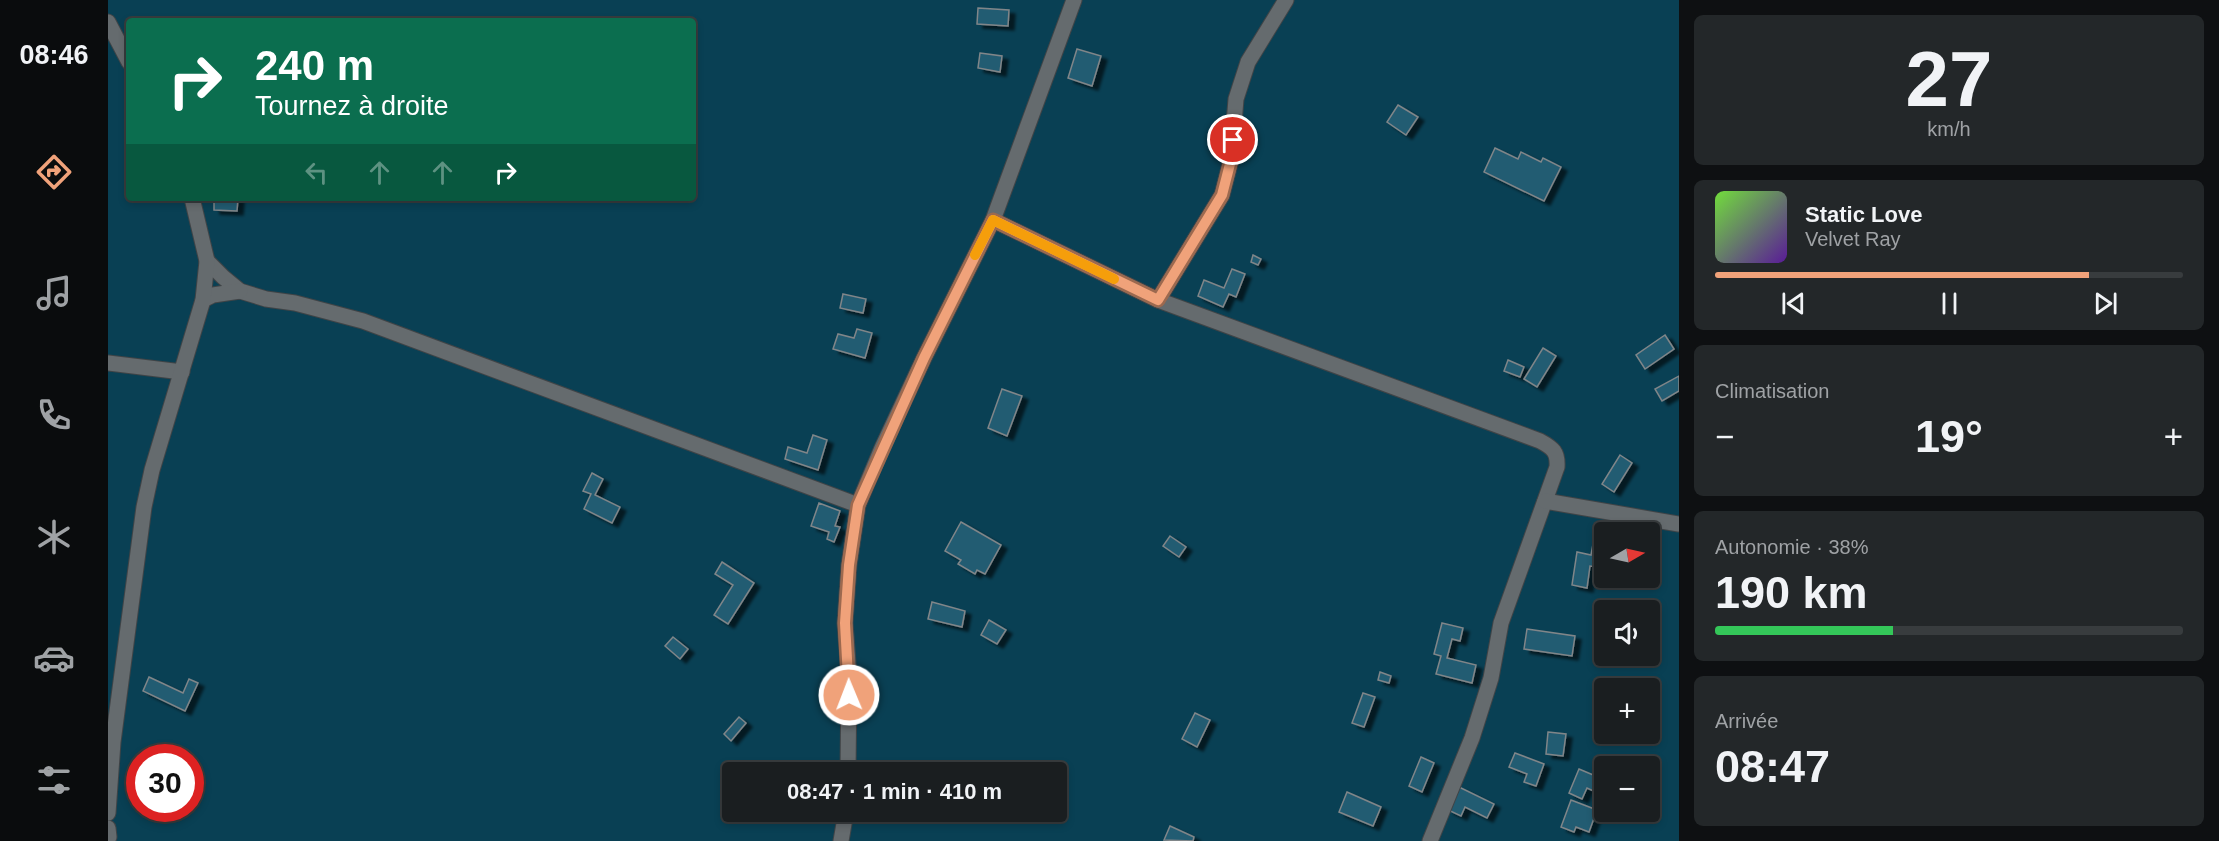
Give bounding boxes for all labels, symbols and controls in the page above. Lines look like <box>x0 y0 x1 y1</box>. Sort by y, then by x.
text: 27 <box>1906 35 1992 123</box>
text: 08:46 <box>19 40 89 70</box>
icon: right <box>156 42 234 120</box>
text: 240 m <box>255 42 374 89</box>
text: Tournez à droite <box>255 91 449 121</box>
pin <box>1207 114 1258 165</box>
text: km/h <box>1927 118 1971 140</box>
icon: arrive <box>1216 123 1249 156</box>
icon: directions <box>33 151 75 193</box>
icon: left <box>300 156 333 189</box>
icon: ahead <box>363 156 396 189</box>
icon: ahead <box>426 156 459 189</box>
icon: right <box>489 156 522 189</box>
text: Static Love <box>1805 202 1922 227</box>
text: Velvet Ray <box>1805 228 1901 250</box>
icon: music <box>33 272 75 314</box>
icon: previous <box>1777 287 1810 320</box>
icon: pause <box>1933 287 1966 320</box>
icon: next <box>2089 287 2122 320</box>
text: Climatisation <box>1715 380 1829 402</box>
icon: phone <box>33 394 75 436</box>
text: 19° <box>1915 411 1983 462</box>
text: − <box>1715 418 1734 455</box>
text: + <box>2164 418 2183 455</box>
icon: climate <box>33 516 75 558</box>
north arrow <box>1594 522 1660 588</box>
map controls <box>1594 522 1660 822</box>
text: Autonomie · 38% <box>1715 536 1868 558</box>
text: 190 km <box>1715 567 1868 618</box>
button: sound <box>1594 600 1660 666</box>
icon: car <box>33 637 75 679</box>
position arrow <box>817 663 881 727</box>
button: + <box>1594 678 1660 744</box>
text: Arrivée <box>1715 710 1778 732</box>
text: 08:47 <box>1715 741 1830 792</box>
speed limit sign: 30 <box>126 744 204 822</box>
button: − <box>1594 756 1660 822</box>
icon: filters <box>33 759 75 801</box>
text: 08:47 · 1 min · 410 m <box>787 779 1002 804</box>

